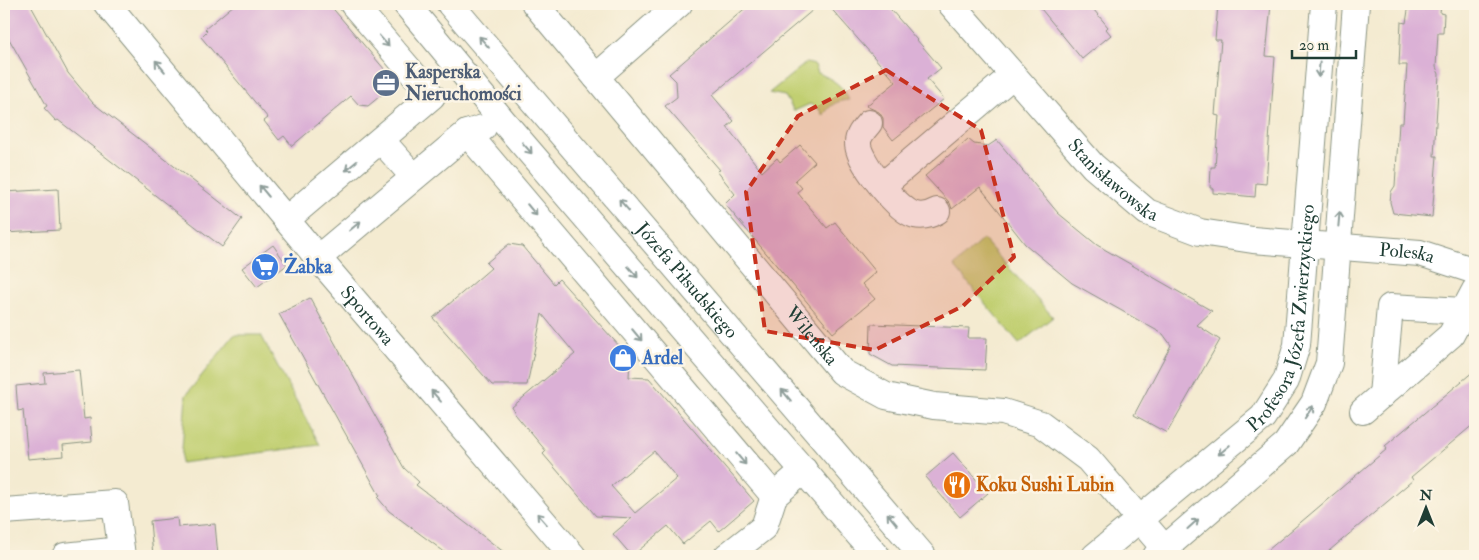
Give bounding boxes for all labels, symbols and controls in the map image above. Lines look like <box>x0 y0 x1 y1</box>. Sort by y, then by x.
scale bar <box>1292 28 1355 60</box>
one-way arrow <box>379 34 390 47</box>
one-way arrow <box>478 36 489 49</box>
text: 20 m <box>1299 36 1329 55</box>
one-way arrow <box>154 60 165 73</box>
place label: Kasperska Nieruchomości <box>404 60 522 106</box>
one-way arrow <box>1314 62 1324 78</box>
office icon: Kasperska Nieruchomości <box>371 68 401 98</box>
street label: Stanisławowska <box>1063 134 1161 227</box>
one-way arrow <box>521 142 533 155</box>
one-way arrow <box>345 160 358 171</box>
one-way arrow <box>259 185 270 198</box>
one-way arrow <box>618 199 629 212</box>
one-way arrow <box>526 204 538 217</box>
street label: Profesora Józefa Zwierzyckiego <box>1242 204 1320 437</box>
one-way arrow <box>1335 211 1344 227</box>
street label: Józefa Piłsudskiego <box>630 217 743 343</box>
one-way arrow <box>349 221 362 232</box>
street label: Poleska <box>1378 238 1438 269</box>
supermarket icon: Żabka <box>250 252 280 282</box>
place label: Żabka <box>284 253 333 279</box>
one-way arrow <box>627 265 639 278</box>
street label: Sportowa <box>335 281 400 351</box>
street label: Wileńska <box>779 300 844 371</box>
one-way arrow <box>631 328 642 341</box>
shop icon: Ardel <box>608 343 638 373</box>
place label: Ardel <box>641 346 683 370</box>
one-way arrow <box>430 389 442 402</box>
one-way arrow <box>781 389 792 402</box>
one-way arrow <box>1304 405 1314 419</box>
one-way arrow <box>1218 445 1231 456</box>
one-way arrow <box>736 452 747 465</box>
restaurant icon: Koku Sushi Lubin <box>942 470 972 500</box>
place label: Koku Sushi Lubin <box>976 473 1114 497</box>
north arrow <box>1402 482 1452 532</box>
text: N <box>1419 487 1433 504</box>
one-way arrow <box>536 513 547 526</box>
one-way arrow <box>886 513 897 526</box>
one-way arrow <box>1186 518 1199 530</box>

